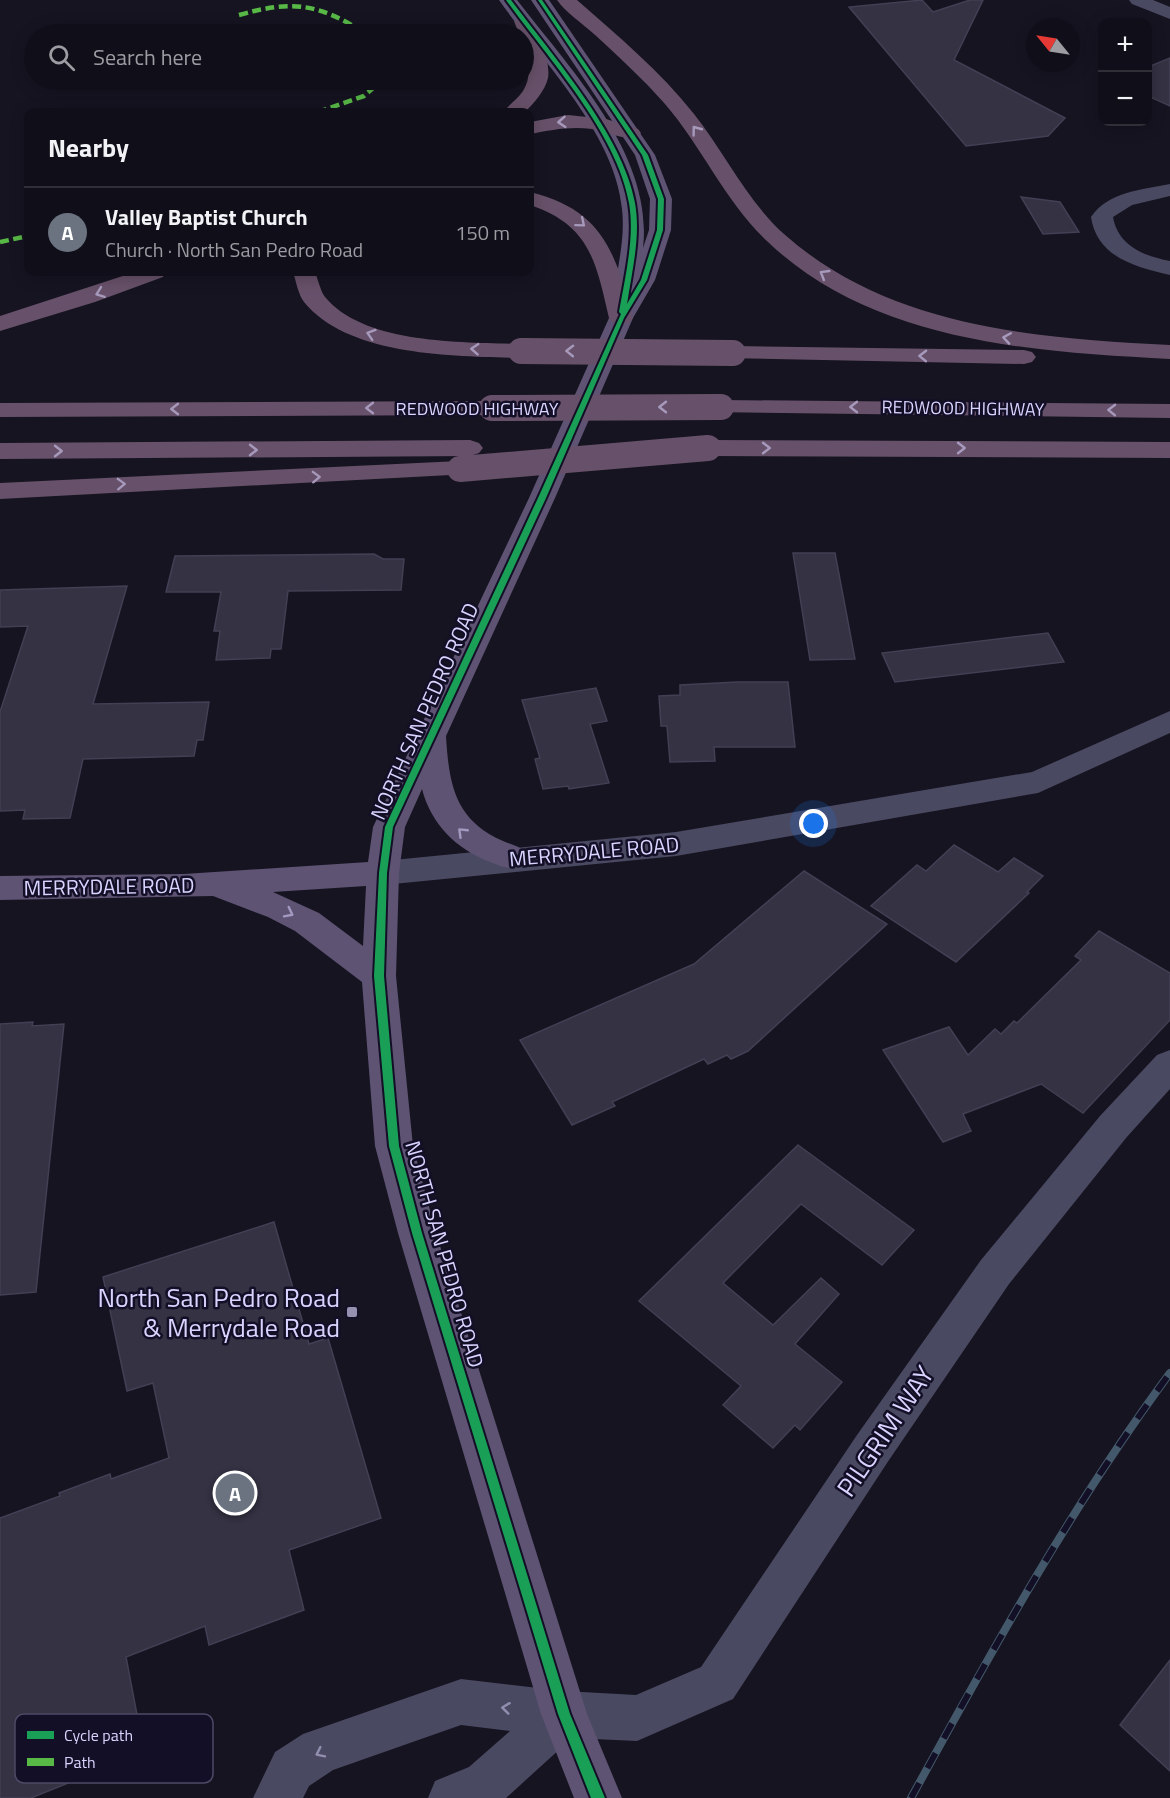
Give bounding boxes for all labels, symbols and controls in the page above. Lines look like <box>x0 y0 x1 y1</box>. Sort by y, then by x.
north arrow <box>1026 18 1080 72</box>
map controls <box>1098 18 1152 126</box>
button: + <box>1098 18 1152 72</box>
search box <box>24 24 534 90</box>
text: Search here <box>93 40 202 74</box>
icon: search <box>45 41 78 74</box>
button: − <box>1098 72 1152 126</box>
one-way arrow <box>557 115 566 128</box>
one-way arrow <box>692 125 703 136</box>
text: Nearby <box>48 128 129 167</box>
text: Valley Baptist Church <box>105 200 308 234</box>
one-way arrow <box>574 216 585 227</box>
text: A <box>61 217 74 248</box>
text: 150 m <box>455 217 510 248</box>
text: Church · North San Pedro Road <box>105 234 363 265</box>
one-way arrow <box>820 269 830 281</box>
one-way arrow <box>95 285 106 298</box>
one-way arrow <box>366 328 377 341</box>
one-way arrow <box>1003 332 1013 345</box>
one-way arrow <box>470 343 479 356</box>
one-way arrow <box>565 345 574 357</box>
one-way arrow <box>918 349 927 362</box>
street label: REDWOOD HIGHWAY <box>881 393 1045 423</box>
street label: REDWOOD HIGHWAY <box>396 395 559 422</box>
one-way arrow <box>658 401 667 413</box>
one-way arrow <box>849 401 858 413</box>
one-way arrow <box>366 402 375 414</box>
one-way arrow <box>171 403 180 415</box>
one-way arrow <box>1107 404 1116 416</box>
one-way arrow <box>762 442 771 454</box>
one-way arrow <box>957 442 966 454</box>
one-way arrow <box>249 444 258 456</box>
one-way arrow <box>54 445 63 457</box>
one-way arrow <box>311 471 320 484</box>
one-way arrow <box>117 477 126 490</box>
street label: NORTH SAN PEDRO ROAD <box>362 597 486 825</box>
your location <box>799 809 828 838</box>
one-way arrow <box>459 828 469 839</box>
street label: MERRYDALE ROAD <box>508 828 680 874</box>
street label: MERRYDALE ROAD <box>23 869 195 903</box>
one-way arrow <box>283 905 294 917</box>
street label: NORTH SAN PEDRO ROAD <box>397 1137 493 1371</box>
place label: North San Pedro Road & Merrydale Road <box>98 1278 340 1347</box>
marker: North San Pedro Road & Merrydale Road <box>345 1305 359 1319</box>
street label: PILGRIM WAY <box>827 1358 943 1504</box>
pin: A <box>216 1470 254 1516</box>
one-way arrow <box>501 1702 510 1714</box>
legend <box>15 1714 213 1783</box>
text: Cycle path <box>64 1723 133 1747</box>
one-way arrow <box>315 1745 326 1757</box>
text: Path <box>64 1750 96 1774</box>

